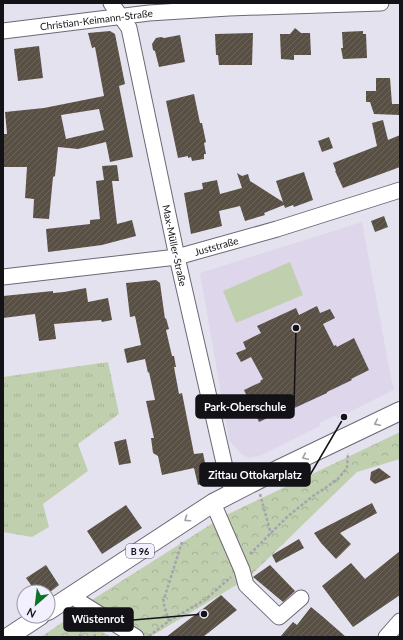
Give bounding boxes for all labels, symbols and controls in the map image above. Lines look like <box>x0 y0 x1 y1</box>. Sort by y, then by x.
street label: Christian-Keimann-Straße <box>39 7 153 32</box>
street label: Max-Müller-Straße <box>160 204 189 287</box>
street label: Juststraße <box>193 234 240 258</box>
callout: Park-Oberschule <box>196 395 294 418</box>
text: Park-Oberschule <box>204 400 286 413</box>
one-way arrow <box>373 418 381 426</box>
one-way arrow <box>302 452 310 460</box>
callout: Zittau Ottokarplatz <box>200 463 310 486</box>
text: Zittau Ottokarplatz <box>208 468 302 481</box>
one-way arrow <box>184 514 191 522</box>
road number: B 96 <box>126 544 154 558</box>
north arrow <box>16 584 56 624</box>
text: N <box>24 606 38 621</box>
callout: Wüstenrot <box>64 608 133 631</box>
text: Wüstenrot <box>72 612 125 625</box>

